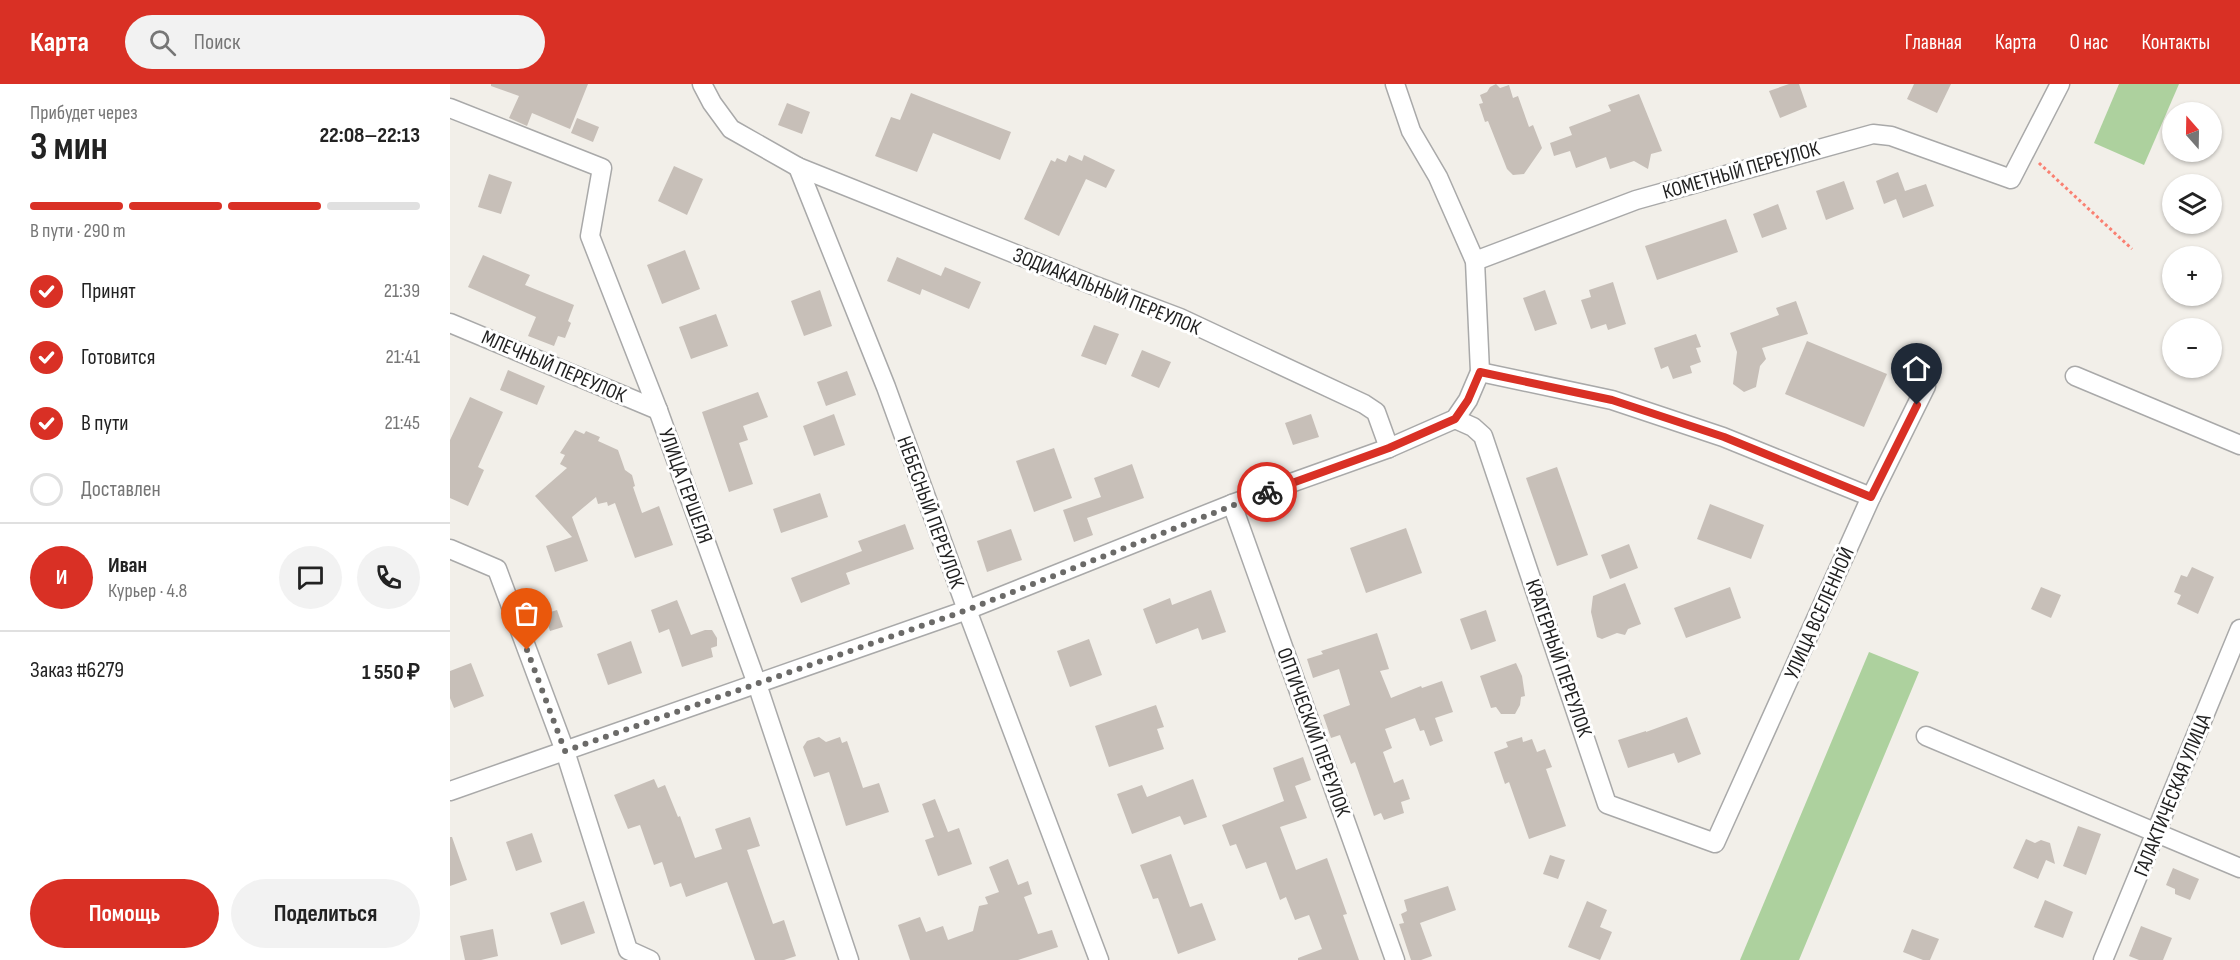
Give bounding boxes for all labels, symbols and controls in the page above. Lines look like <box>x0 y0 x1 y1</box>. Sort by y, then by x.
search box <box>125 15 545 69</box>
text: Карта <box>30 26 89 59</box>
icon: search <box>146 26 179 59</box>
text: Поиск <box>194 29 240 56</box>
text: Главная <box>1905 30 1962 55</box>
text: Карта <box>1995 30 2036 55</box>
text: О нас <box>2069 30 2108 55</box>
text: Контакты <box>2141 30 2210 55</box>
text: Прибудет через <box>30 101 138 125</box>
north arrow <box>2162 102 2222 162</box>
map controls <box>2162 102 2222 378</box>
text: 22:08–22:13 <box>319 122 420 149</box>
text: 3 мин <box>30 124 108 171</box>
street label: КОМЕТНЫЙ ПЕРЕУЛОК <box>1660 136 1823 205</box>
button: layers <box>2162 174 2222 234</box>
text: В пути · 290 m <box>30 219 126 243</box>
street label: ЗОДИАКАЛЬНЫЙ ПЕРЕУЛОК <box>1009 242 1205 341</box>
button: + <box>2162 246 2222 306</box>
icon: check <box>30 275 63 308</box>
text: Принят <box>81 278 136 305</box>
text: 21:39 <box>384 279 420 303</box>
button: − <box>2162 318 2222 378</box>
street label: МЛЕЧНЫЙ ПЕРЕУЛОК <box>478 325 630 408</box>
icon: check <box>30 341 63 374</box>
pin <box>1891 343 1942 405</box>
text: Готовится <box>81 344 155 371</box>
text: 21:41 <box>386 345 420 369</box>
icon: home <box>1900 352 1933 385</box>
icon: check <box>30 407 63 440</box>
text: В пути <box>81 410 129 437</box>
text: 21:45 <box>384 411 420 435</box>
street label: УЛИЦА ГЕРШЕЛЯ <box>653 425 718 547</box>
street label: НЕБЕСНЫЙ ПЕРЕУЛОК <box>891 433 970 592</box>
courier <box>1237 462 1297 522</box>
text: Доставлен <box>81 476 161 503</box>
icon: bike <box>1251 476 1284 509</box>
street label: УЛИЦА ВСЕЛЕННОЙ <box>1779 543 1860 683</box>
button: chat <box>279 546 342 609</box>
button: phone <box>357 546 420 609</box>
text: Иван <box>108 552 147 579</box>
text: И <box>56 564 67 591</box>
street label: КРАТЕРНЫЙ ПЕРЕУЛОК <box>1520 576 1597 741</box>
text: Курьер · 4.8 <box>108 579 187 603</box>
pin <box>501 588 552 650</box>
icon: bag <box>510 597 543 630</box>
street label: ОПТИЧЕСКИЙ ПЕРЕУЛОК <box>1271 644 1356 821</box>
text: Заказ #6279 <box>30 657 124 684</box>
text: 1 550 ₽ <box>362 659 420 686</box>
street label: ГАЛАКТИЧЕСКАЯ УЛИЦА <box>2129 709 2217 880</box>
button: Помощь <box>30 879 219 948</box>
button: Поделиться <box>231 879 420 948</box>

